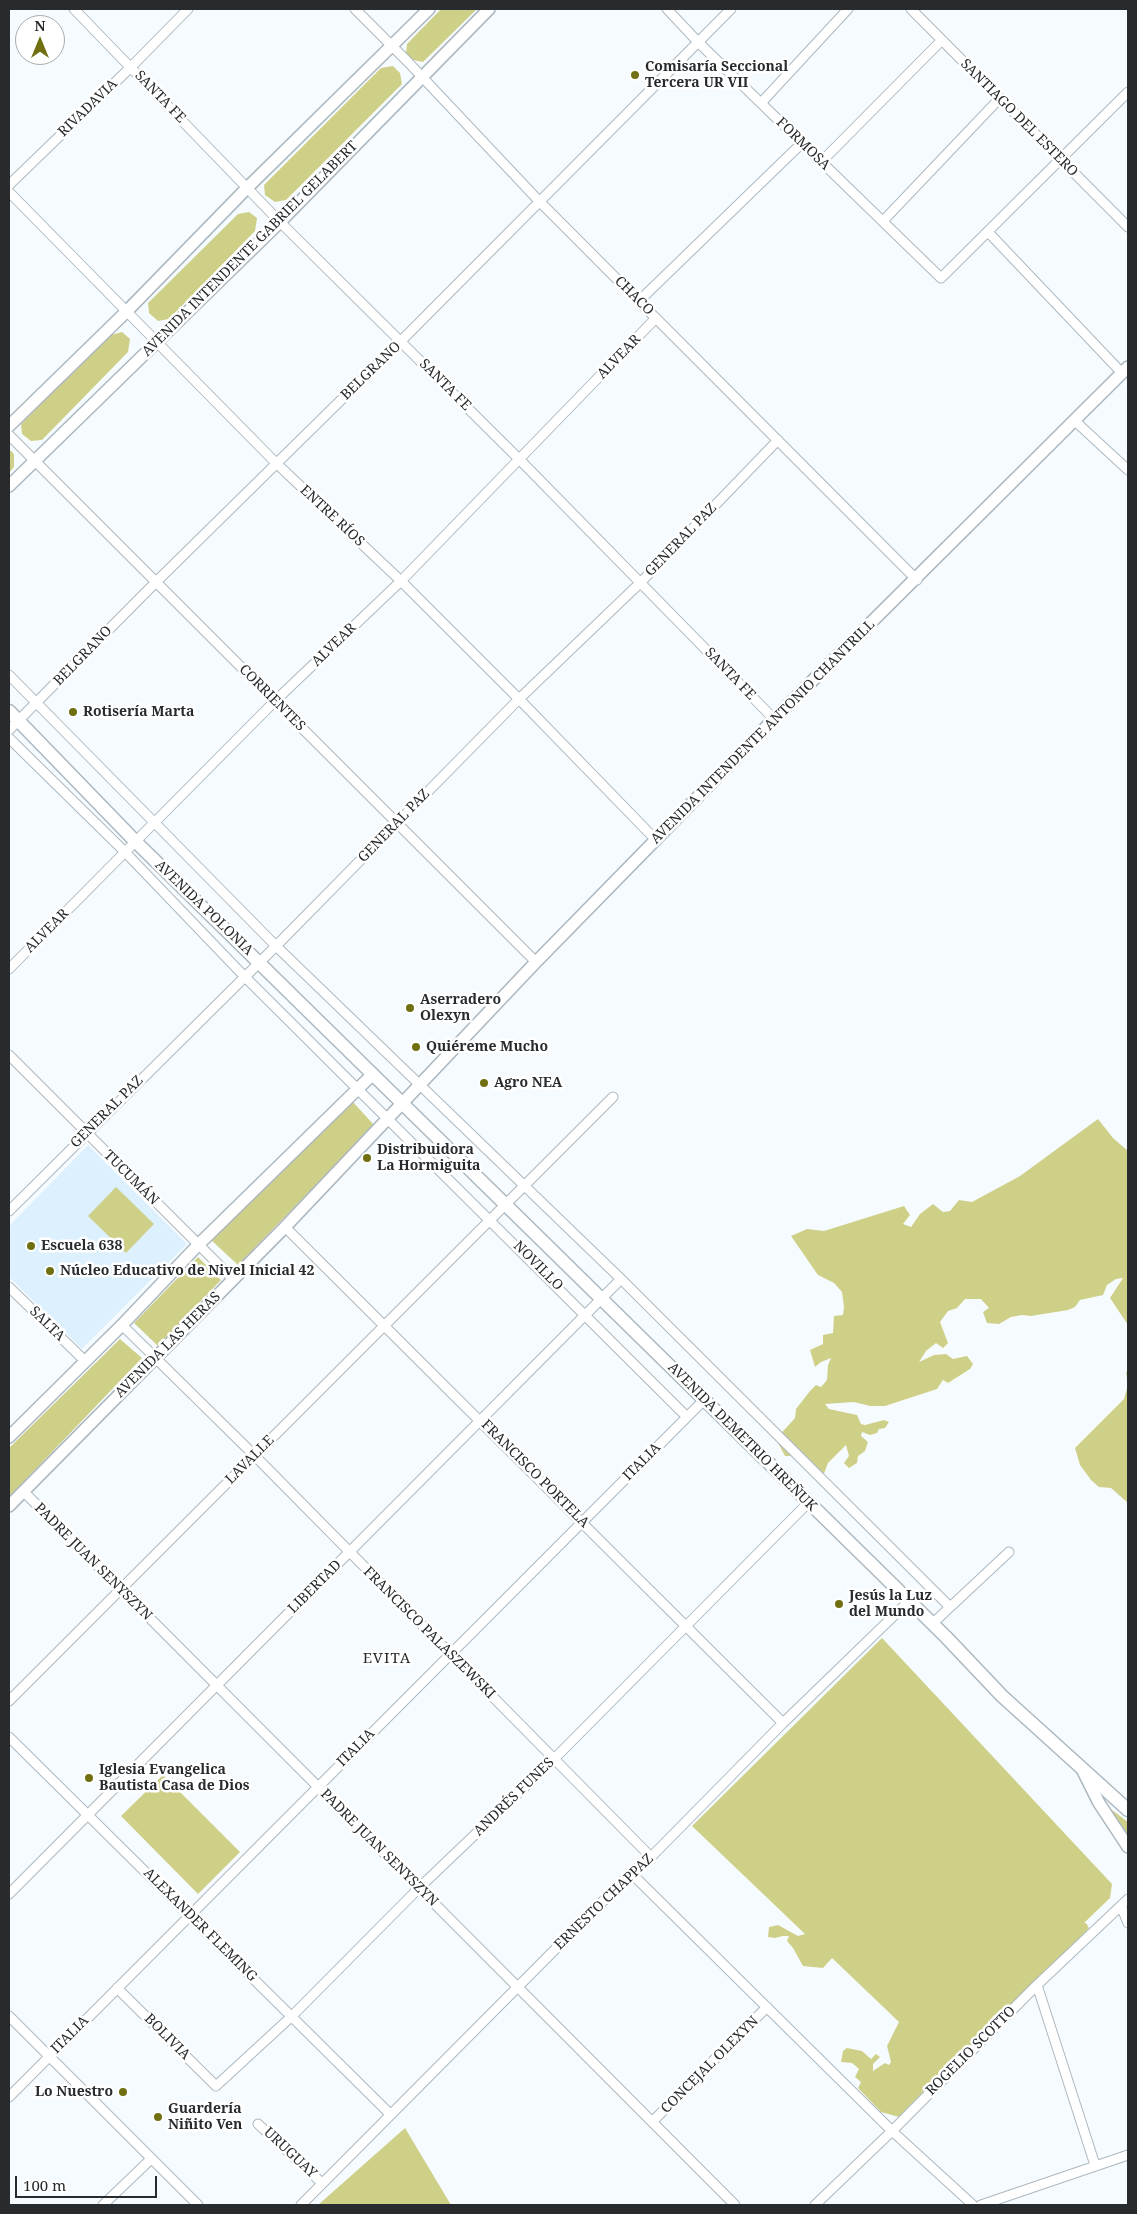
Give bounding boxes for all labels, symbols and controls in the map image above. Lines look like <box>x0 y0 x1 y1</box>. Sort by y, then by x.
north arrow <box>15 15 65 65</box>
text: N <box>34 16 46 35</box>
street label: SANTIAGO DEL ESTERO <box>957 56 1081 180</box>
place label: Comisaría Seccional Tercera UR VII <box>645 59 788 92</box>
street label: SANTA FE <box>131 67 189 127</box>
marker: Comisaría Seccional Tercera UR VII <box>629 69 641 81</box>
street label: RIVADAVIA <box>55 76 121 140</box>
street label: FORMOSA <box>773 114 833 174</box>
street label: AVENIDA INTENDENTE GABRIEL GELABERT <box>139 138 361 360</box>
street label: CHACO <box>611 273 657 319</box>
street label: ALVEAR <box>594 331 644 383</box>
street label: BELGRANO <box>338 338 404 404</box>
street label: SANTA FE <box>416 356 474 414</box>
street label: ENTRE RÍOS <box>296 482 368 550</box>
street label: GENERAL PAZ <box>642 500 720 580</box>
street label: AVENIDA INTENDENTE ANTONIO CHANTRILL <box>647 616 879 848</box>
street label: ALVEAR <box>308 620 360 670</box>
street label: BELGRANO <box>50 623 116 689</box>
street label: SANTA FE <box>701 644 759 704</box>
street label: CORRIENTES <box>235 661 309 735</box>
place label: Rotisería Marta <box>83 704 194 720</box>
marker: Rotisería Marta <box>67 706 79 718</box>
street label: GENERAL PAZ <box>355 786 433 866</box>
street label: AVENIDA POLONIA <box>151 857 257 959</box>
street label: ALVEAR <box>22 906 72 956</box>
place label: Aserradero Olexyn <box>420 992 501 1024</box>
marker: Aserradero Olexyn <box>404 1002 416 1014</box>
place label: Quiéreme Mucho <box>426 1039 548 1055</box>
marker: Quiéreme Mucho <box>410 1041 422 1053</box>
street label: GENERAL PAZ <box>67 1072 147 1152</box>
place label: Agro NEA <box>494 1075 562 1091</box>
marker: Agro NEA <box>478 1077 490 1089</box>
place label: Distribuidora La Hormiguita <box>377 1142 480 1174</box>
street label: TUCUMÁN <box>100 1147 162 1209</box>
marker: Distribuidora La Hormiguita <box>361 1152 373 1164</box>
place label: Escuela 638 <box>41 1238 122 1254</box>
street label: NOVILLO <box>510 1238 566 1294</box>
marker: Escuela 638 <box>25 1240 37 1252</box>
place label: Núcleo Educativo de Nivel Inicial 42 <box>60 1263 314 1279</box>
marker: Núcleo Educativo de Nivel Inicial 42 <box>44 1265 56 1277</box>
street label: AVENIDA LAS HERAS <box>112 1289 224 1401</box>
street label: SALTA <box>26 1303 68 1345</box>
street label: AVENIDA DEMETRIO HREÑUK <box>664 1359 820 1515</box>
street label: FRANCISCO PORTELA <box>478 1417 592 1531</box>
street label: LAVALLE <box>222 1432 278 1488</box>
street label: ITALIA <box>620 1440 664 1484</box>
street label: PADRE JUAN SENYSZYN <box>31 1500 155 1624</box>
street label: LIBERTAD <box>285 1557 345 1617</box>
street label: FRANCISCO PALASZEWSKI <box>360 1564 498 1702</box>
place label: Jesús la Luz del Mundo <box>849 1588 932 1620</box>
marker: Jesús la Luz del Mundo <box>833 1598 845 1610</box>
district label: EVITA <box>362 1650 412 1668</box>
street label: ITALIA <box>334 1726 378 1770</box>
street label: ANDRÉS FUNES <box>470 1754 558 1840</box>
place label: Iglesia Evangelica Bautista Casa de Dios <box>99 1762 249 1794</box>
marker: Iglesia Evangelica Bautista Casa de Dios <box>83 1772 95 1784</box>
street label: PADRE JUAN SENYSZYN <box>317 1786 441 1910</box>
street label: ERNESTO CHAPPAZ <box>551 1850 657 1954</box>
street label: ALEXANDER FLEMING <box>140 1865 260 1985</box>
street label: ROGELIO SCOTTO <box>923 2003 1019 2099</box>
street label: BOLIVIA <box>141 2011 193 2063</box>
street label: ITALIA <box>48 2013 92 2057</box>
street label: CONCEJAL OLEXYN <box>658 2013 762 2117</box>
place label: Lo Nuestro <box>35 2084 113 2100</box>
marker: Lo Nuestro <box>117 2086 129 2098</box>
place label: Guardería Niñito Ven <box>168 2101 242 2134</box>
marker: Guardería Niñito Ven <box>152 2111 164 2123</box>
street label: URUGUAY <box>260 2124 320 2182</box>
scale bar <box>18 2166 160 2198</box>
text: 100 m <box>23 2175 66 2195</box>

